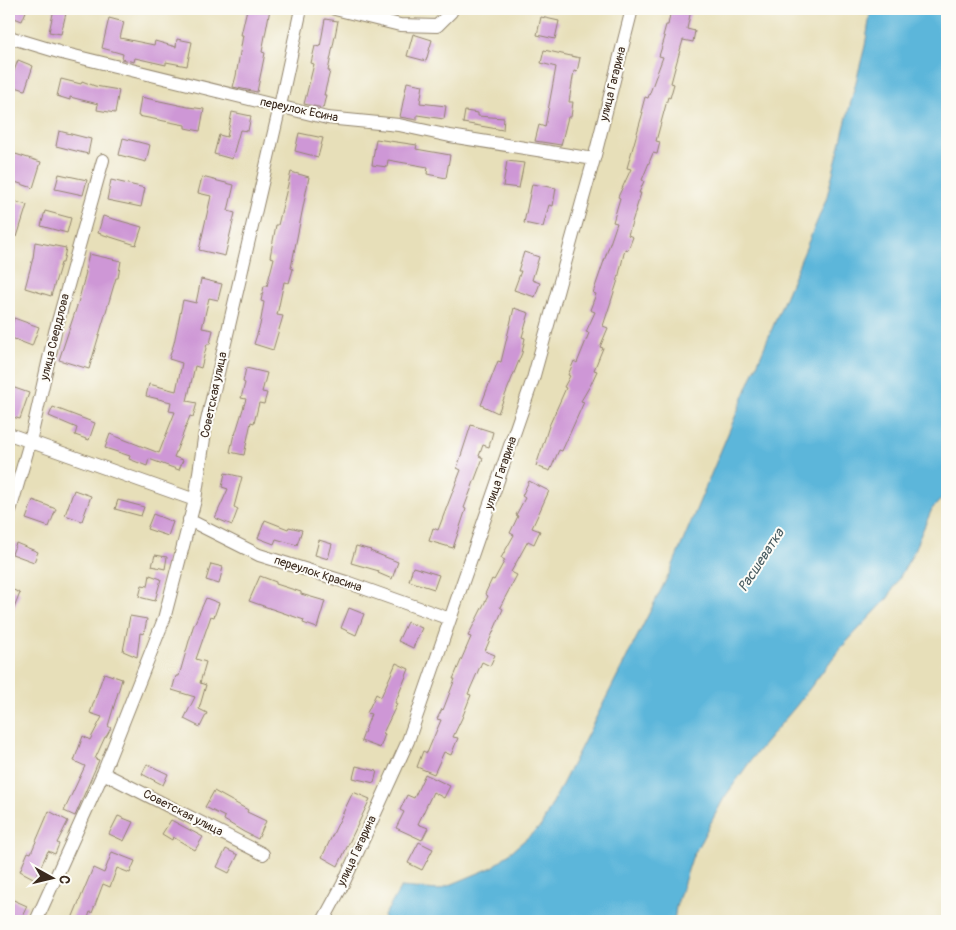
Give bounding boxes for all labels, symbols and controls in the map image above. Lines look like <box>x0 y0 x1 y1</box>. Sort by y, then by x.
street label: улица Гагарина <box>596 45 630 124</box>
street label: переулок Есина <box>259 94 340 126</box>
street label: улица Свердлова <box>37 292 73 383</box>
street label: Советская улица <box>198 350 231 439</box>
street label: улица Гагарина <box>481 434 521 512</box>
water label: Расшеватка <box>734 524 788 595</box>
street label: переулок Красина <box>272 553 364 595</box>
street label: Советская улица <box>141 786 226 840</box>
street label: улица Гагарина <box>334 813 380 890</box>
north arrow <box>28 852 78 902</box>
text: С <box>55 874 73 886</box>

